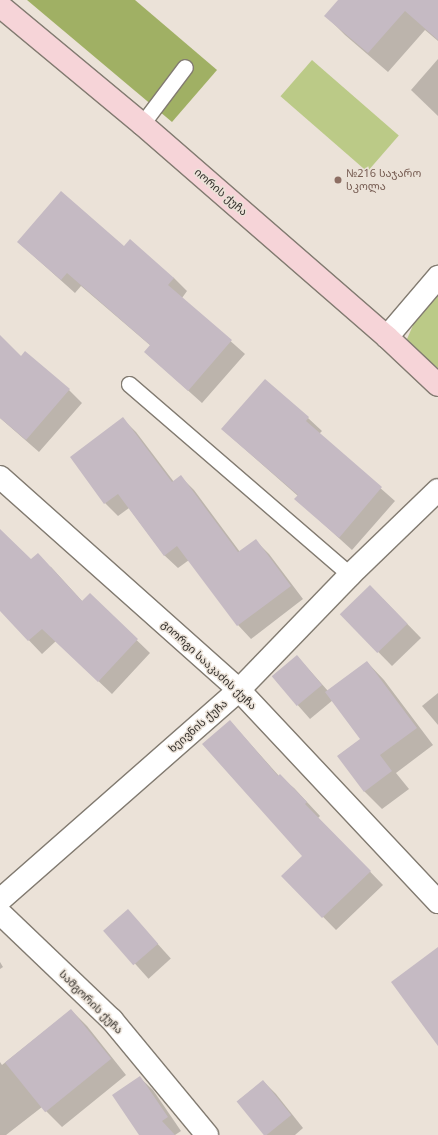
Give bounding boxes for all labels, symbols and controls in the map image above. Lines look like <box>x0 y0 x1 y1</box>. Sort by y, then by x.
street label: იორის ქუჩა <box>192 166 250 218</box>
place label: №216 საჯარო სკოლა <box>346 167 421 193</box>
marker: №216 საჯარო სკოლა <box>333 175 343 185</box>
street label: გიორგი სააკაძის ქუჩა <box>159 618 259 712</box>
street label: ხეივნის ქუჩა <box>166 697 230 755</box>
street label: სამგორის ქუჩა <box>56 967 126 1037</box>

